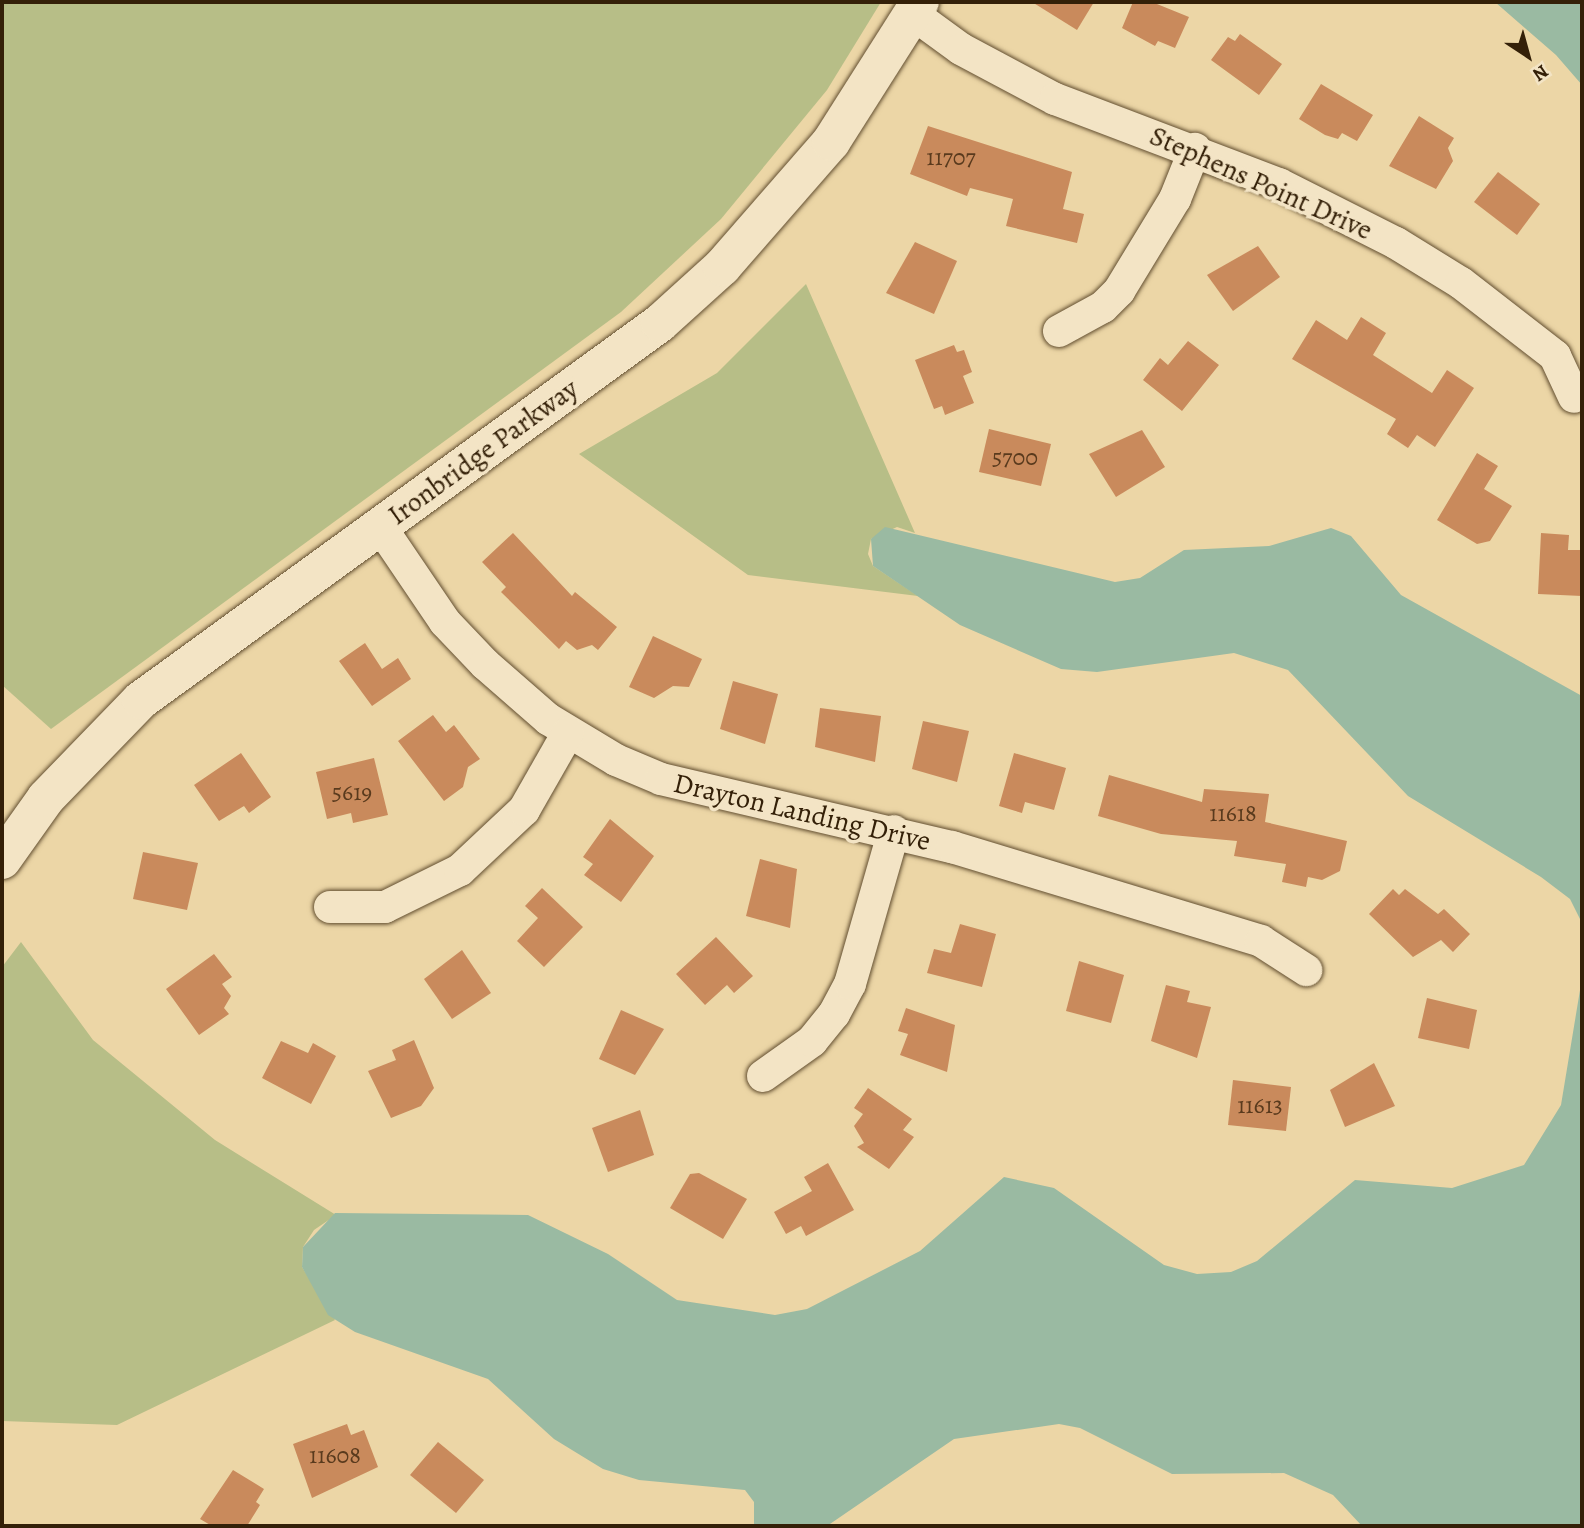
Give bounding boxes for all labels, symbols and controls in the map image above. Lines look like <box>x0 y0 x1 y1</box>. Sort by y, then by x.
north arrow <box>1493 21 1563 91</box>
text: N <box>1527 58 1554 88</box>
street label: Stephens Point Drive <box>1145 119 1377 247</box>
house number: 11707 <box>926 144 976 172</box>
street label: Ironbridge Parkway <box>382 372 584 532</box>
house number: 5700 <box>992 444 1038 472</box>
street label: Drayton Landing Drive <box>670 766 934 858</box>
house number: 5619 <box>332 779 372 807</box>
house number: 11618 <box>1209 800 1257 828</box>
house number: 11613 <box>1237 1092 1283 1120</box>
house number: 11608 <box>309 1442 361 1470</box>

